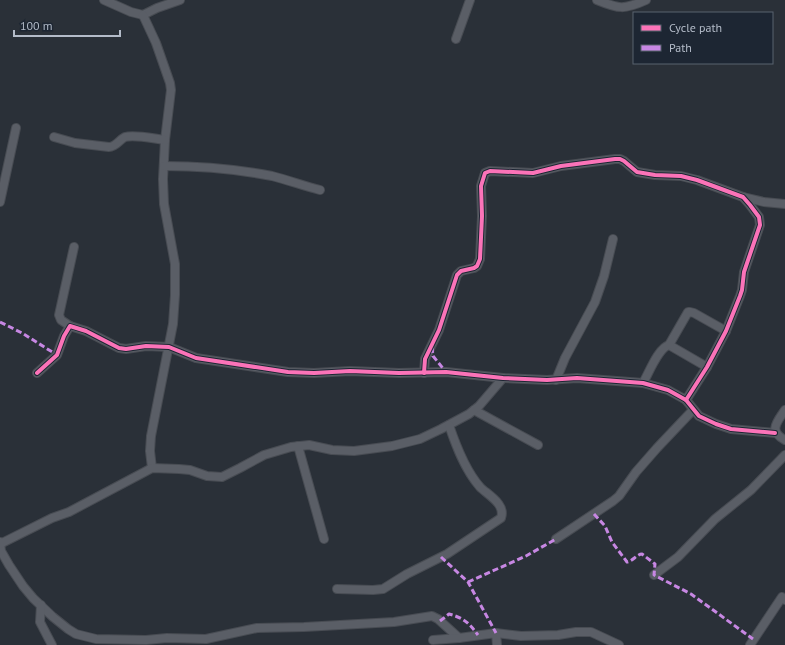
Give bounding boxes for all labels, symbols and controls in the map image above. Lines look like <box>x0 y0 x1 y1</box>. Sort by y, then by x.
scale bar <box>14 12 120 38</box>
legend <box>633 12 773 64</box>
text: 100 m <box>20 18 53 33</box>
text: Cycle path <box>669 20 722 35</box>
text: Path <box>669 40 692 55</box>

